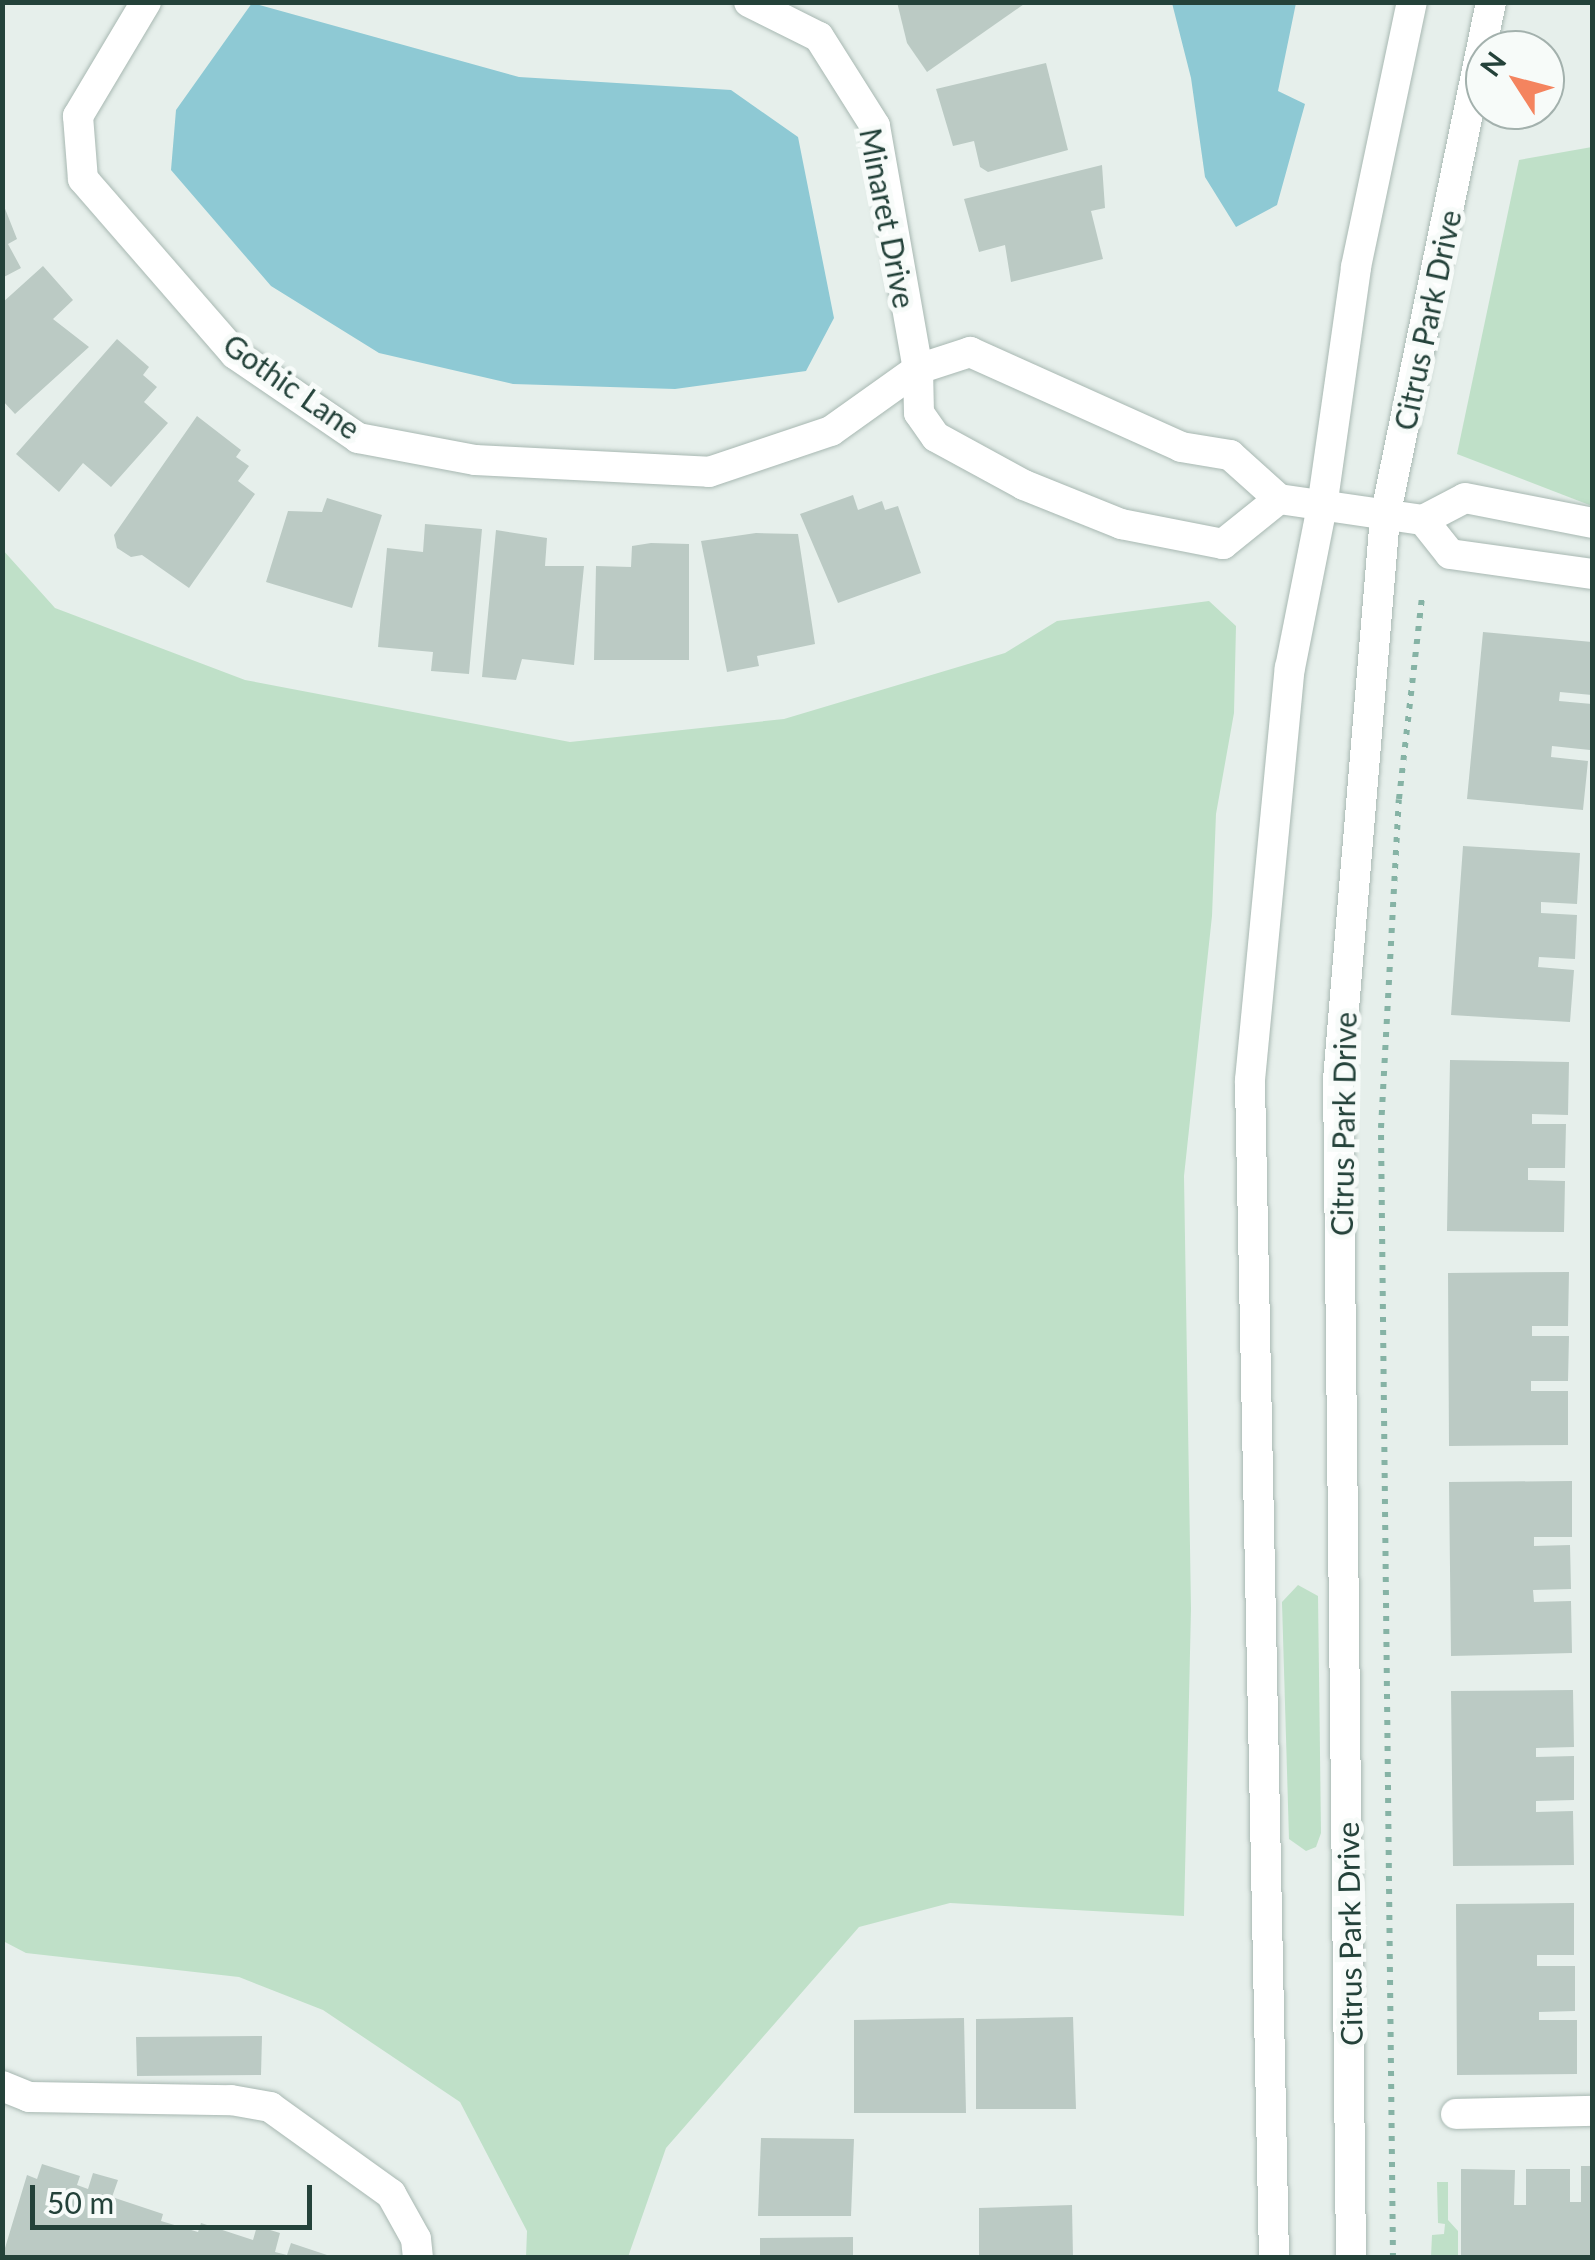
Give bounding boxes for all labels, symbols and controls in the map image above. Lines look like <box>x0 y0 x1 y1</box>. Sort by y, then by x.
north arrow <box>1465 30 1565 130</box>
text: N <box>1472 45 1512 82</box>
street label: Minaret Drive <box>853 125 923 311</box>
street label: Citrus Park Drive <box>1386 207 1468 433</box>
street label: Gothic Lane <box>217 326 367 446</box>
street label: Citrus Park Drive <box>1323 1012 1363 1236</box>
street label: Citrus Park Drive <box>1329 1822 1369 2046</box>
scale bar <box>35 2165 318 2227</box>
text: 50 m <box>47 2184 114 2220</box>

